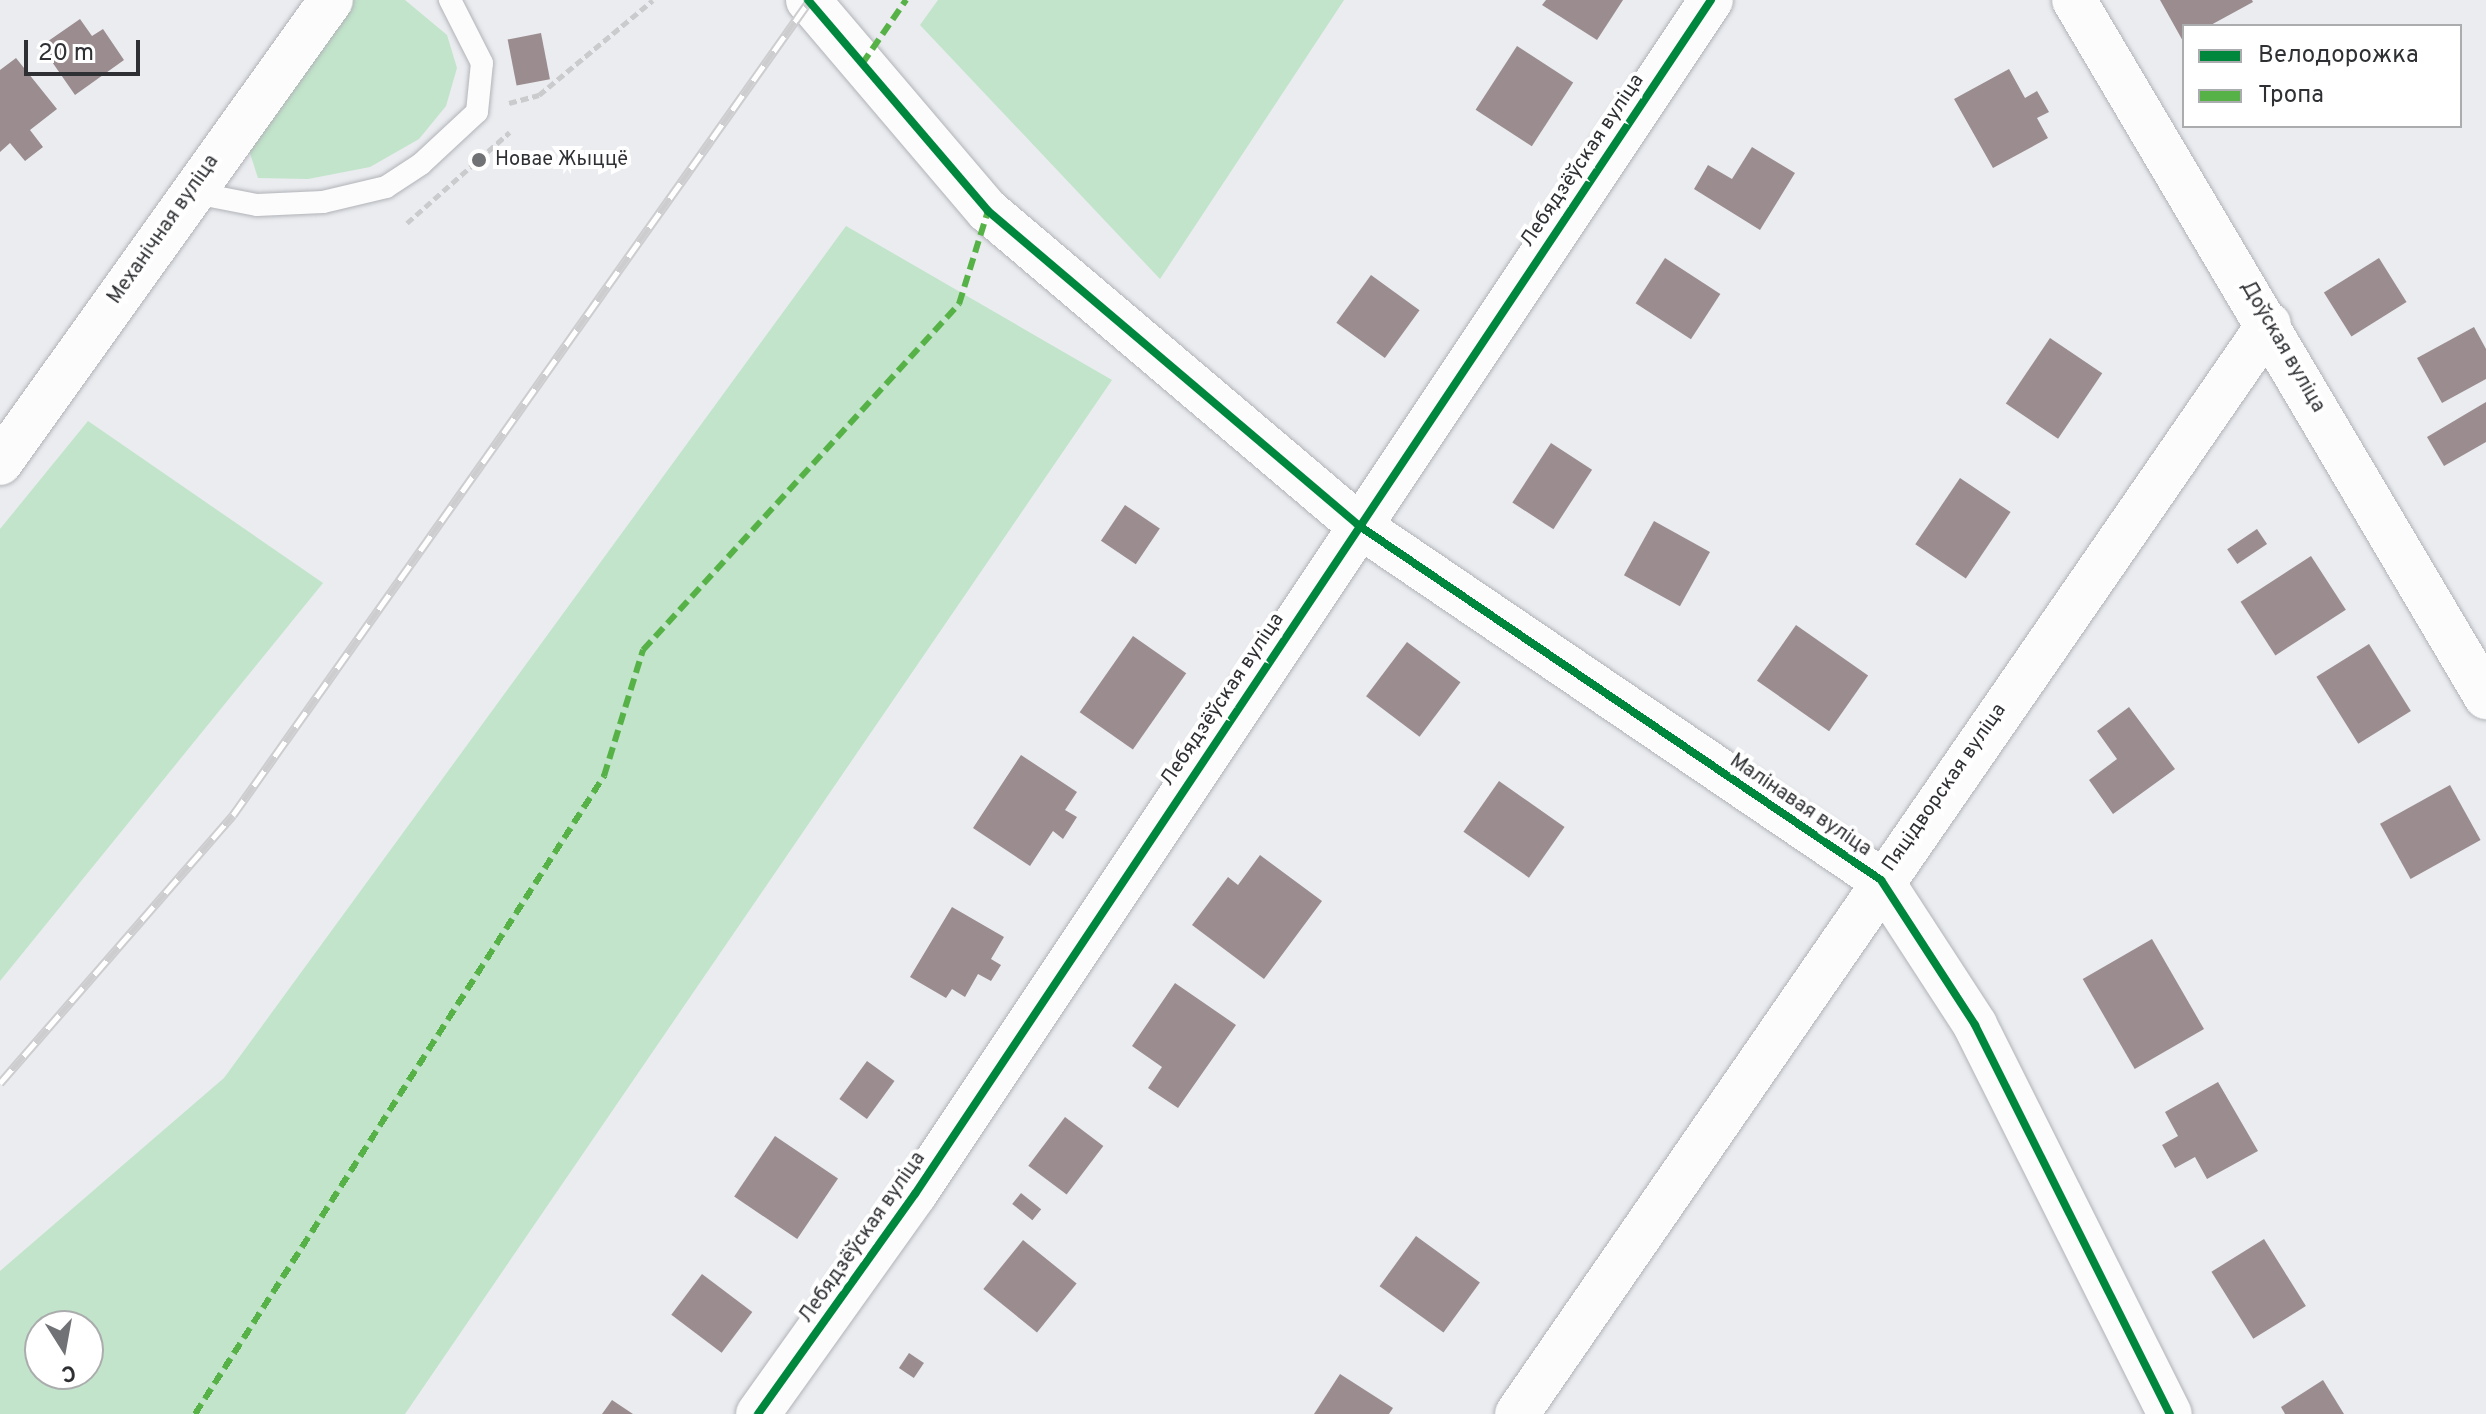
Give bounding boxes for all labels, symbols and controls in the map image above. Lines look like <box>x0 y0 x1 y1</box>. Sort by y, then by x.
scale bar <box>28 24 144 74</box>
legend <box>2182 24 2462 128</box>
text: 20 m <box>38 39 94 69</box>
text: Велодорожка <box>2258 41 2419 71</box>
street label: Лебядзёўская вуліца <box>1516 70 1650 252</box>
text: Тропа <box>2258 81 2324 111</box>
place label: Новае Жыццё <box>495 148 628 172</box>
street label: Механічная вуліца <box>103 151 225 309</box>
marker: Новае Жыццё <box>470 151 488 169</box>
street label: Доўская вуліца <box>2235 277 2329 417</box>
street label: Лебядзёўская вуліца <box>1156 609 1290 791</box>
street label: Пяцідворская вуліца <box>1878 699 2012 877</box>
street label: Малінавая вуліца <box>1725 750 1875 862</box>
street label: Лебядзёўская вуліца <box>795 1148 931 1328</box>
north arrow <box>24 1310 104 1390</box>
text: С <box>59 1357 78 1387</box>

